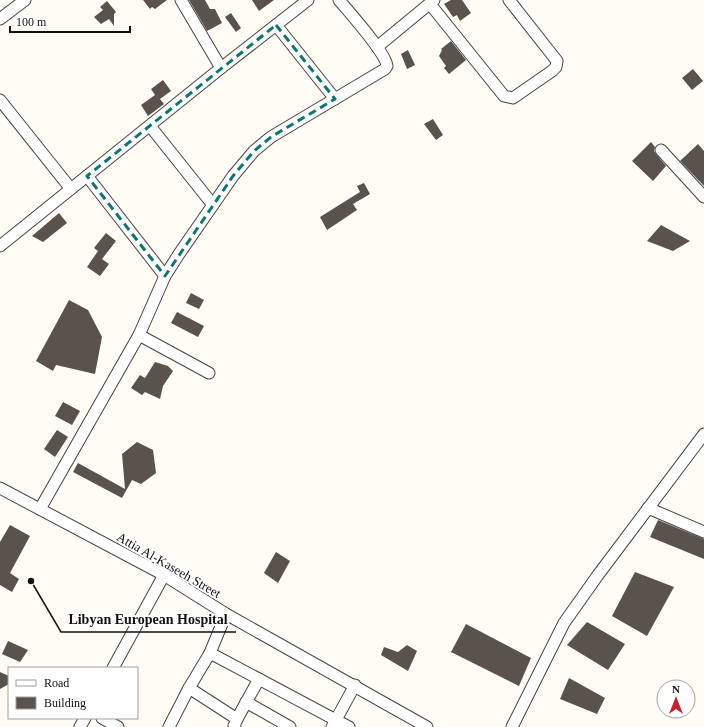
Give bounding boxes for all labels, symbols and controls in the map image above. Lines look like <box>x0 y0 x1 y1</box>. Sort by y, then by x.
scale bar <box>10 8 130 34</box>
text: 100 m <box>16 15 47 29</box>
street label: Attia Al-Kaseeh Street <box>114 529 224 601</box>
callout: Libyan European Hospital <box>61 606 236 632</box>
text: Libyan European Hospital <box>68 612 228 627</box>
legend <box>8 667 138 719</box>
text: Road <box>44 676 69 690</box>
north arrow <box>656 679 696 719</box>
text: N <box>672 683 680 695</box>
text: Building <box>44 696 86 710</box>

